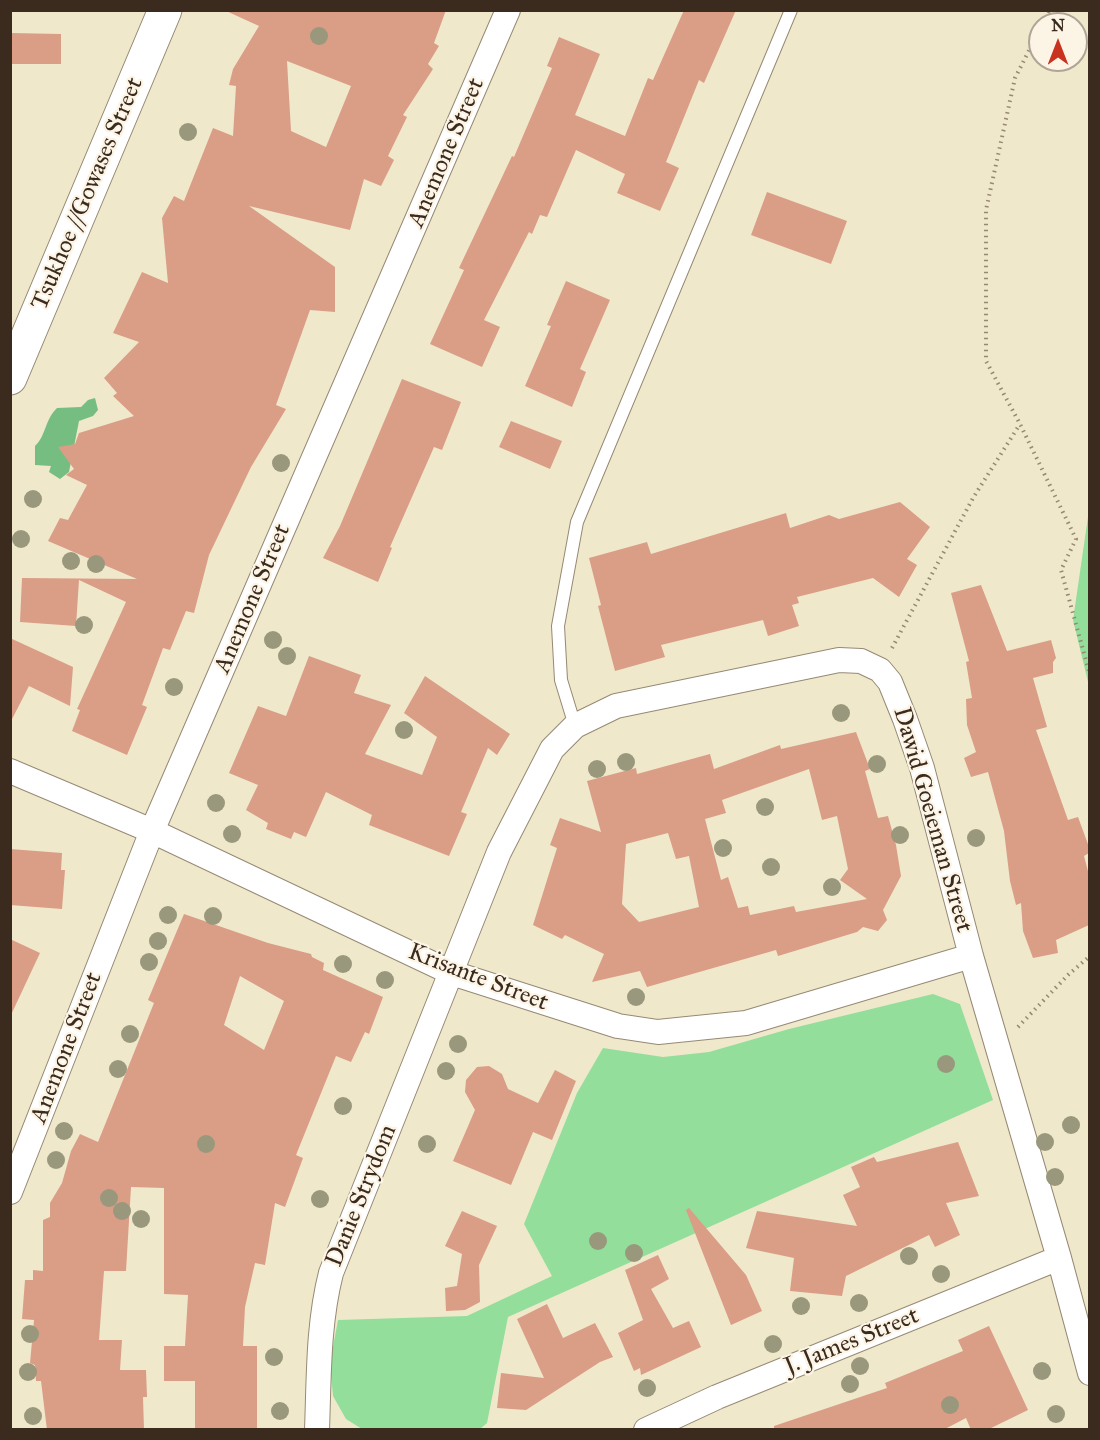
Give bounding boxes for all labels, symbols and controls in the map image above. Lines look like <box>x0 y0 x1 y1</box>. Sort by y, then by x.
north arrow <box>1028 12 1088 72</box>
text: N <box>1051 16 1065 35</box>
street label: Tsukhoe //Gowases Street <box>26 73 150 315</box>
street label: Anemone Street <box>403 74 491 232</box>
street label: Anemone Street <box>209 520 297 678</box>
street label: Dawid Goeieman Street <box>886 704 978 936</box>
street label: Krisante Street <box>404 938 552 1018</box>
street label: Anemone Street <box>25 968 109 1128</box>
street label: Danie Strydom <box>320 1121 404 1271</box>
street label: J. James Street <box>781 1302 923 1382</box>

